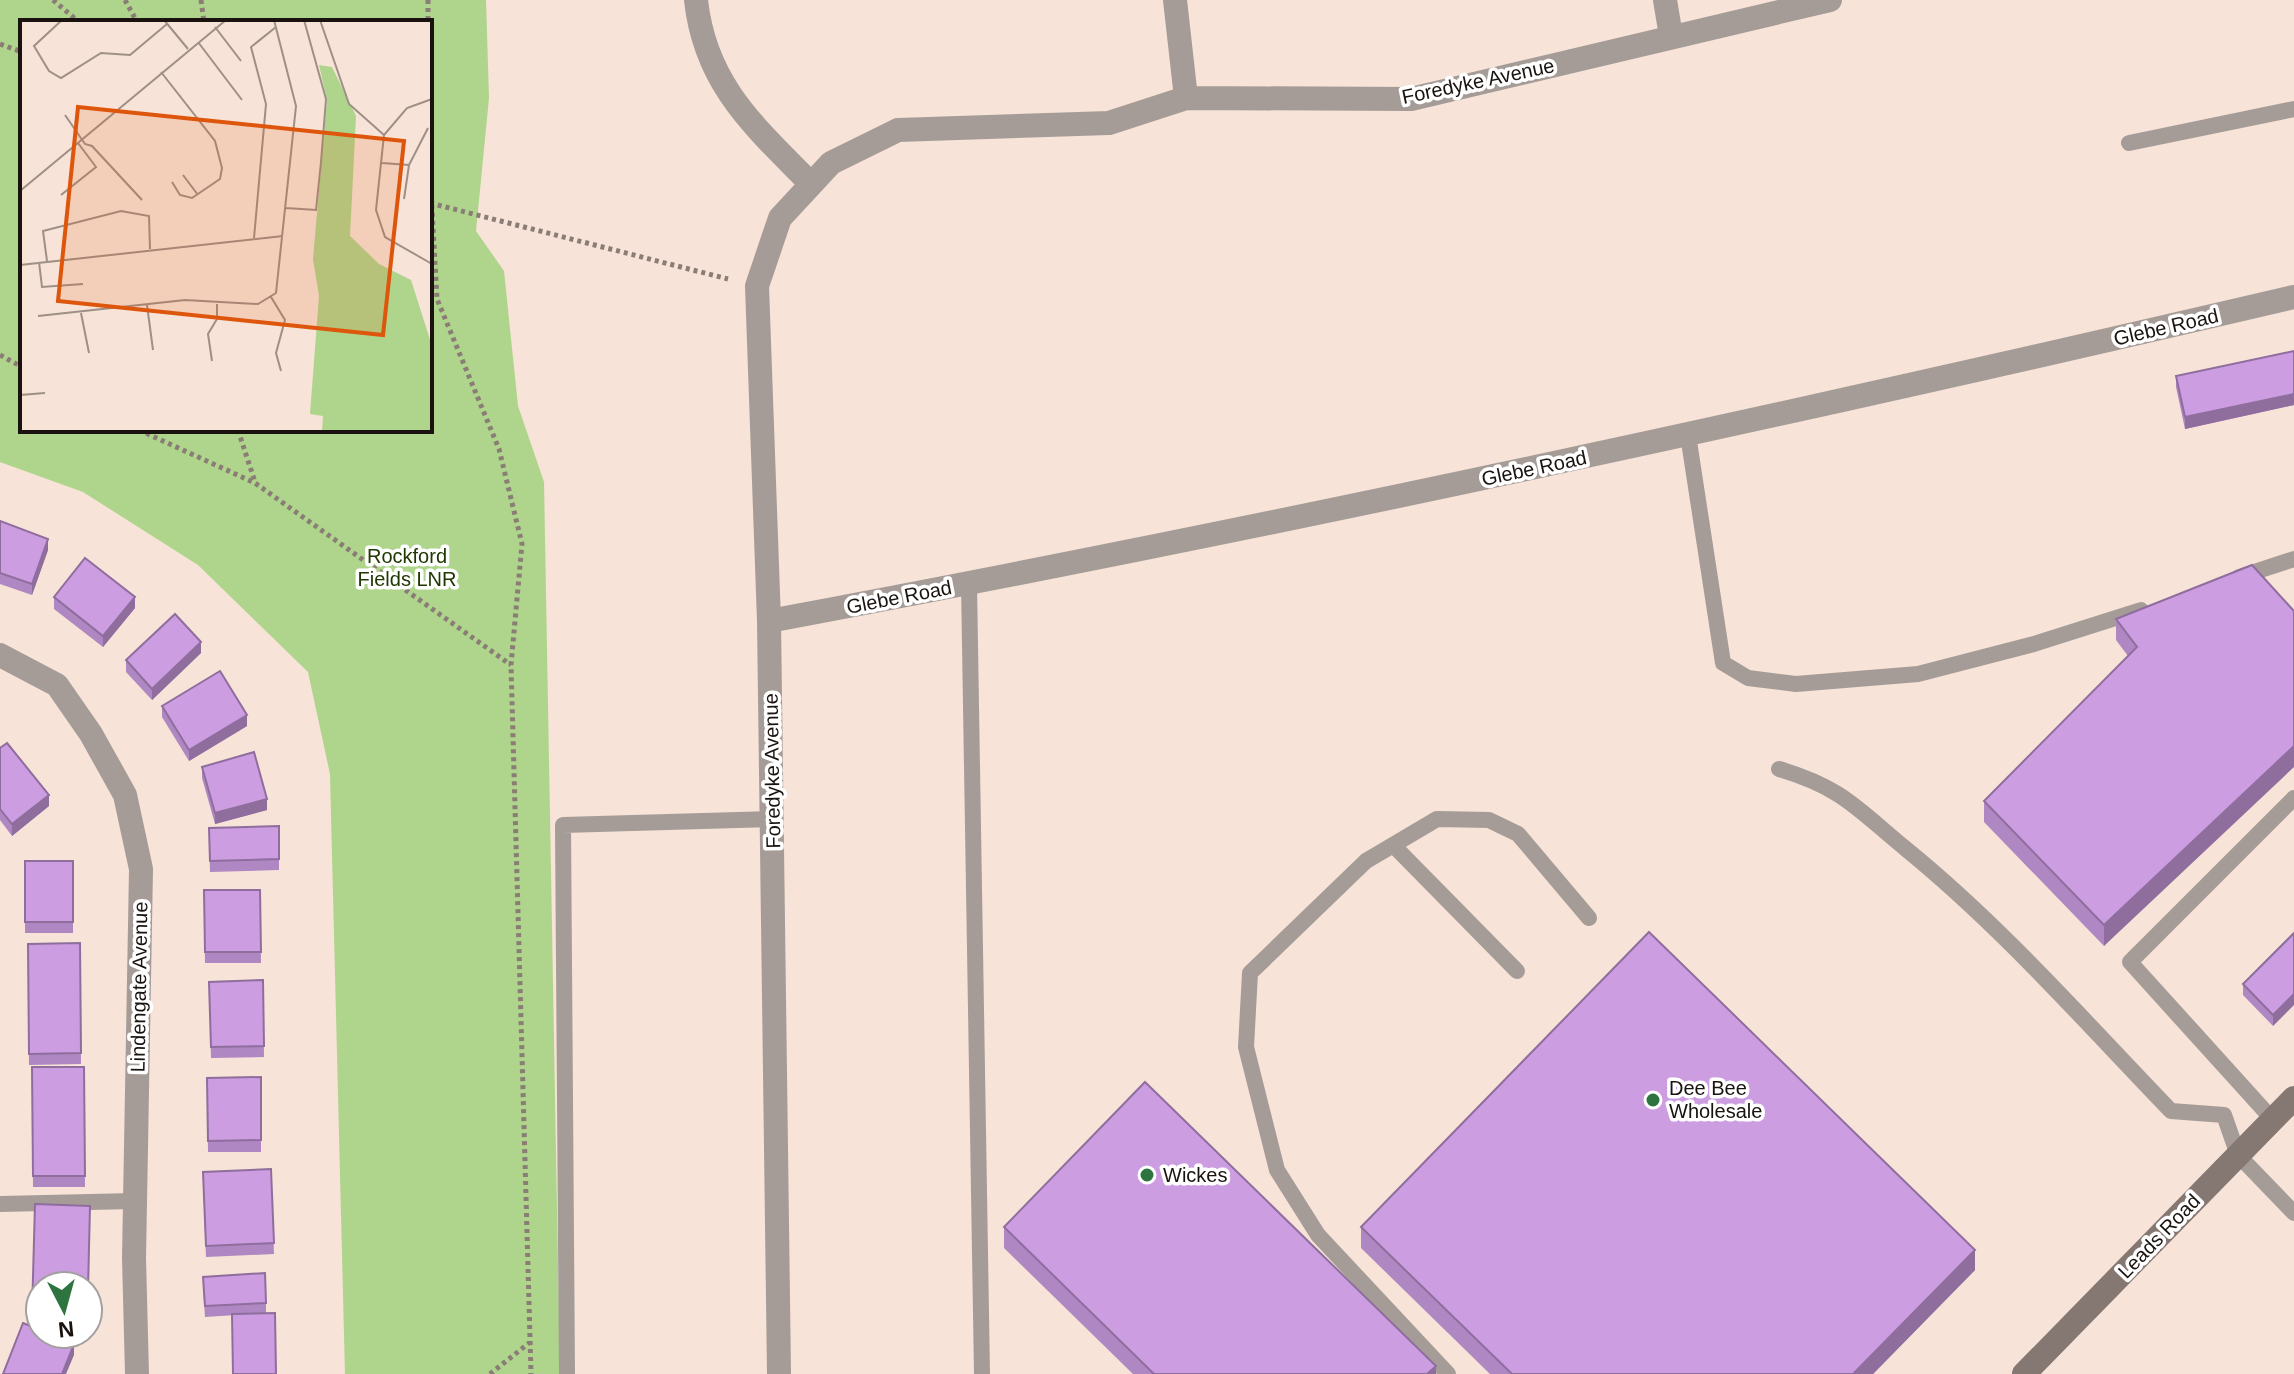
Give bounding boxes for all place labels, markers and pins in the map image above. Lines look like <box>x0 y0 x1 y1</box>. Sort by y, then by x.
place label: Dee Bee Wholesale <box>1669 1077 1762 1122</box>
marker: Dee Bee Wholesale <box>1644 1091 1662 1109</box>
place label: Wickes <box>1163 1164 1227 1186</box>
marker: Wickes <box>1138 1166 1156 1184</box>

